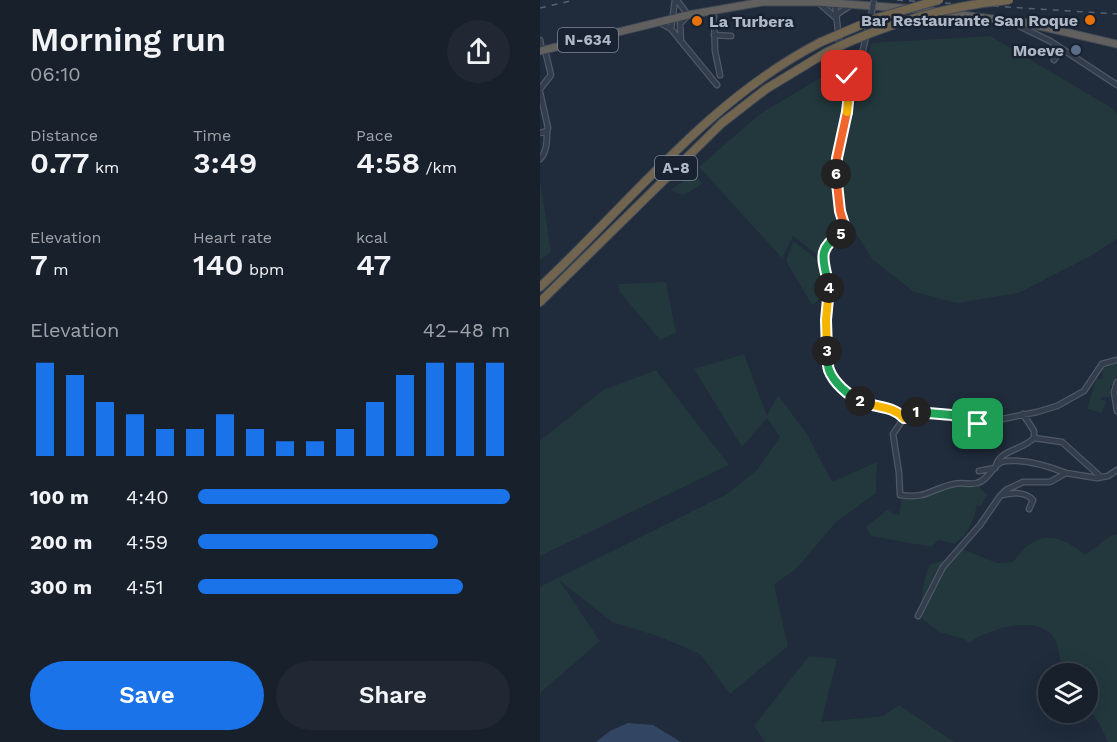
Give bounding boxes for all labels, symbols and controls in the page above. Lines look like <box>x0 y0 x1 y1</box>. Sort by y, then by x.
place label: Bar Restaurante San Roque <box>861 11 1078 30</box>
place label: La Turbera <box>709 12 794 31</box>
marker: Bar Restaurante San Roque <box>1083 13 1097 27</box>
marker: La Turbera <box>690 14 704 28</box>
text: Morning run <box>30 20 226 59</box>
button: share <box>447 20 510 83</box>
road number: N-634 <box>558 28 618 52</box>
place label: Moeve <box>1013 41 1064 60</box>
marker: Moeve <box>1069 43 1083 57</box>
pin <box>821 50 872 101</box>
icon: check <box>830 59 863 92</box>
text: 06:10 <box>30 62 81 86</box>
text: Distance <box>30 126 98 145</box>
text: Time <box>193 126 231 145</box>
text: Pace <box>356 126 393 145</box>
text: 0.77 <box>30 145 89 180</box>
text: 3:49 <box>193 145 257 180</box>
text: 4:58 <box>356 145 420 180</box>
road number: A-8 <box>655 156 697 180</box>
text: km <box>89 158 119 177</box>
text: /km <box>420 158 457 177</box>
pin: 6 <box>821 159 851 189</box>
text: 6 <box>831 164 841 183</box>
pin: 5 <box>826 219 856 249</box>
text: 5 <box>836 224 846 243</box>
text: Elevation <box>30 228 101 247</box>
text: Heart rate <box>193 228 272 247</box>
text: kcal <box>356 228 388 247</box>
text: 7 <box>30 247 48 282</box>
text: 140 <box>193 247 244 282</box>
text: 47 <box>356 247 391 282</box>
text: m <box>48 260 68 279</box>
text: bpm <box>244 260 284 279</box>
pin: 4 <box>814 273 844 303</box>
text: 4 <box>824 278 834 297</box>
text: Elevation <box>30 318 119 342</box>
text: 42–48 m <box>423 318 510 342</box>
pin: 3 <box>812 336 842 366</box>
text: 3 <box>822 341 832 360</box>
pin: 2 <box>845 386 875 416</box>
text: 2 <box>855 391 865 410</box>
pin: 1 <box>901 397 931 427</box>
pin <box>952 398 1003 449</box>
text: 1 <box>913 402 919 421</box>
icon: arrive <box>961 407 994 440</box>
text: 100 m <box>30 485 89 509</box>
text: 4:40 <box>126 485 169 509</box>
text: 200 m <box>30 530 92 554</box>
text: 4:59 <box>126 530 168 554</box>
text: 300 m <box>30 575 92 599</box>
text: 4:51 <box>126 575 164 599</box>
button: Save <box>30 661 264 730</box>
button: Share <box>276 661 510 730</box>
map controls <box>1038 663 1098 723</box>
button: layers <box>1038 663 1098 723</box>

